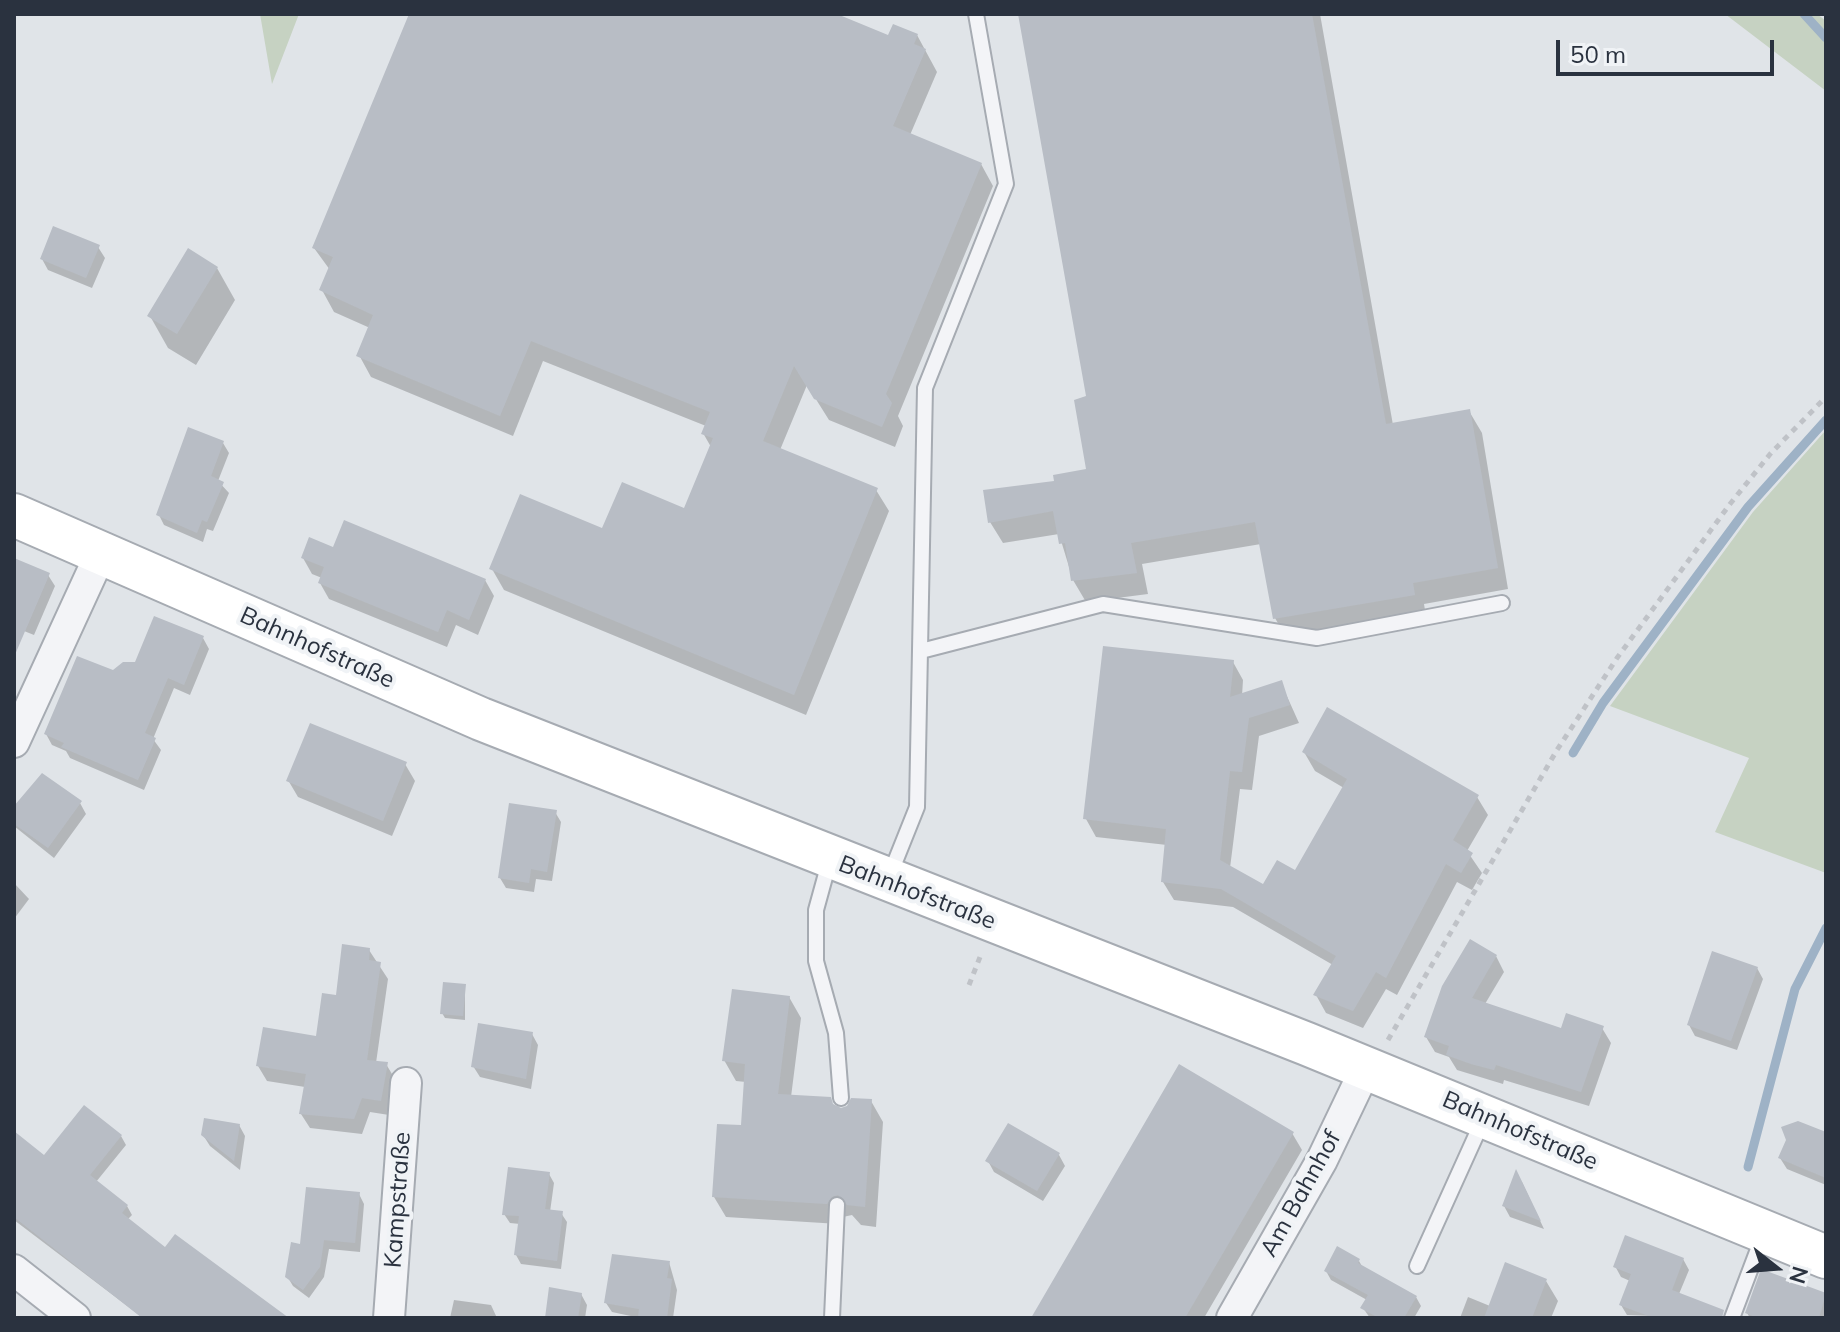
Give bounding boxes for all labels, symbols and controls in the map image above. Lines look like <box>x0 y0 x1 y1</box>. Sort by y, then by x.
scale bar <box>1560 24 1778 74</box>
text: 50 m <box>1570 39 1626 69</box>
street label: Bahnhofstraße <box>235 601 399 695</box>
street label: Bahnhofstraße <box>834 850 1000 936</box>
street label: Bahnhofstraße <box>1438 1085 1602 1177</box>
street label: Am Bahnhof <box>1255 1126 1347 1262</box>
street label: Kampstraße <box>379 1131 417 1269</box>
north arrow <box>1736 1228 1816 1308</box>
text: N <box>1783 1263 1815 1287</box>

